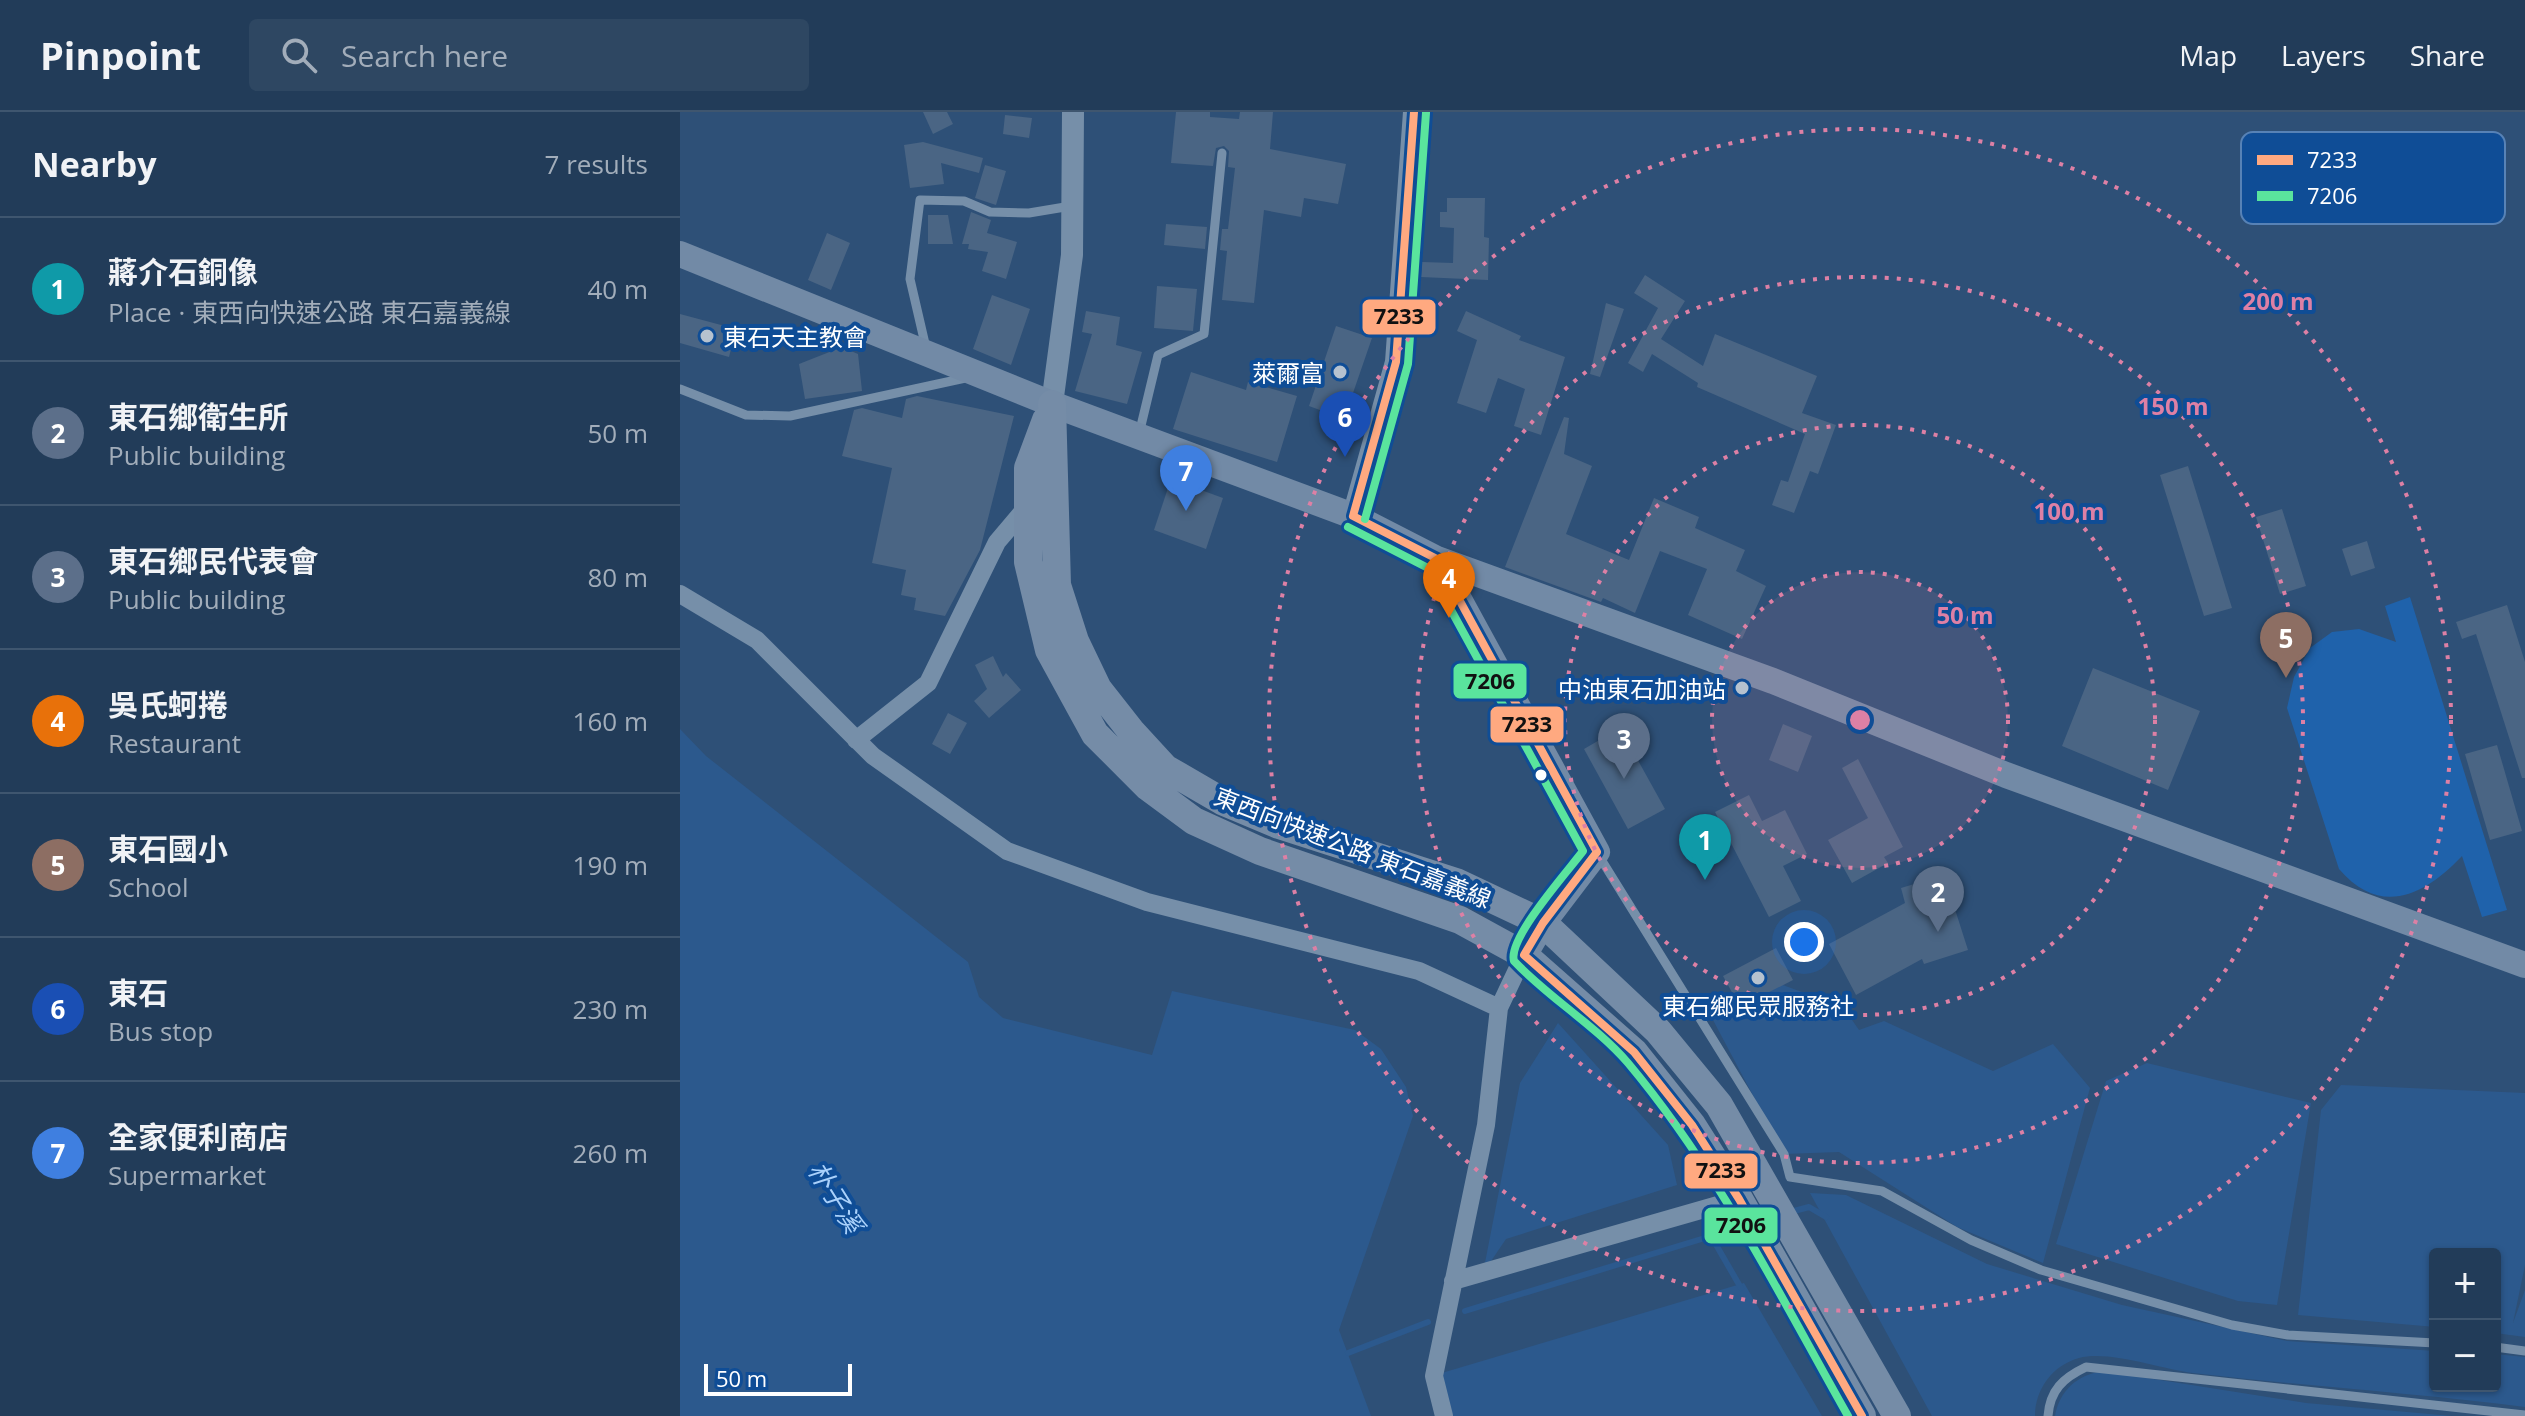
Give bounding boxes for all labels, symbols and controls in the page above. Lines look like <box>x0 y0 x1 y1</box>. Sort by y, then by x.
search box <box>249 19 809 91</box>
text: Pinpoint <box>40 29 201 81</box>
icon: search <box>277 33 321 77</box>
text: Search here <box>341 35 508 76</box>
text: Map <box>2179 36 2237 74</box>
text: Layers <box>2281 36 2366 74</box>
text: Share <box>2410 36 2485 74</box>
legend <box>2241 132 2505 224</box>
text: Nearby <box>32 141 157 187</box>
text: 7233 <box>2307 144 2357 174</box>
text: 7 results <box>545 146 648 182</box>
text: 7206 <box>2307 180 2357 210</box>
text: 蔣介石銅像 <box>108 251 258 292</box>
text: 1 <box>51 271 65 307</box>
text: 40 m <box>587 271 648 307</box>
text: 200 m <box>2243 284 2313 317</box>
text: Place · 東西向快速公路 東石嘉義線 <box>108 294 511 330</box>
line badge: 7233 <box>1361 298 1437 336</box>
text: 7233 <box>1374 300 1424 330</box>
place label: 東石天主教會 <box>723 320 867 353</box>
marker: 東石天主教會 <box>698 327 716 345</box>
place label: 萊爾富 <box>1252 356 1324 389</box>
marker: 萊爾富 <box>1331 363 1349 381</box>
text: 150 m <box>2138 389 2208 422</box>
pin: 6 <box>1319 391 1371 457</box>
text: 東石鄉衛生所 <box>108 396 288 437</box>
text: 2 <box>51 415 65 451</box>
text: 50 m <box>587 415 648 451</box>
text: Public building <box>108 437 285 473</box>
pin: 7 <box>1160 445 1212 511</box>
text: 100 m <box>2034 494 2104 527</box>
text: 東石鄉民代表會 <box>108 540 318 581</box>
pin: 4 <box>1423 552 1475 618</box>
text: 3 <box>51 559 65 595</box>
text: 80 m <box>587 559 648 595</box>
text: Public building <box>108 581 285 617</box>
text: 50 m <box>1936 598 1994 631</box>
pin: 5 <box>2260 612 2312 678</box>
line badge: 7206 <box>1452 662 1528 700</box>
text: 7206 <box>1465 665 1515 695</box>
place label: 中油東石加油站 <box>1558 672 1726 705</box>
marker: 中油東石加油站 <box>1733 679 1751 697</box>
text: 吳氏蚵捲 <box>108 684 228 725</box>
text: 4 <box>51 703 65 739</box>
text: 160 m <box>573 703 648 739</box>
line badge: 7233 <box>1489 705 1565 744</box>
centre of rings <box>1846 706 1874 734</box>
text: 7233 <box>1502 708 1552 738</box>
pin: 3 <box>1598 713 1650 779</box>
text: Restaurant <box>108 725 241 761</box>
unlabelled marker <box>1533 767 1549 783</box>
street label: 東西向快速公路 東石嘉義線 <box>1210 779 1496 915</box>
pin: 1 <box>1679 814 1731 880</box>
text: 東石國小 <box>108 828 228 869</box>
text: 5 <box>51 847 65 883</box>
text: 190 m <box>573 847 648 883</box>
pin: 2 <box>1912 866 1964 932</box>
text: School <box>108 869 189 905</box>
your location <box>1784 922 1824 962</box>
marker: 東石鄉民眾服務社 <box>1749 969 1767 987</box>
text: 東石 <box>108 972 168 1013</box>
place label: 東石鄉民眾服務社 <box>1662 989 1854 1022</box>
text: 6 <box>51 991 65 1027</box>
text: 230 m <box>573 991 648 1027</box>
text: Bus stop <box>108 1013 213 1049</box>
text: 全家便利商店 <box>108 1116 288 1157</box>
text: 7 <box>51 1135 65 1171</box>
text: 260 m <box>573 1135 648 1171</box>
line badge: 7233 <box>1683 1152 1759 1190</box>
water label: 朴子溪 <box>800 1154 874 1243</box>
text: 7233 <box>1696 1154 1746 1184</box>
text: Supermarket <box>108 1157 266 1193</box>
line badge: 7206 <box>1703 1206 1779 1245</box>
text: 7206 <box>1716 1209 1766 1239</box>
map controls <box>2429 1248 2501 1392</box>
button: + <box>2429 1248 2501 1320</box>
button: − <box>2429 1320 2501 1392</box>
scale bar <box>704 1360 852 1396</box>
text: 50 m <box>716 1363 767 1393</box>

